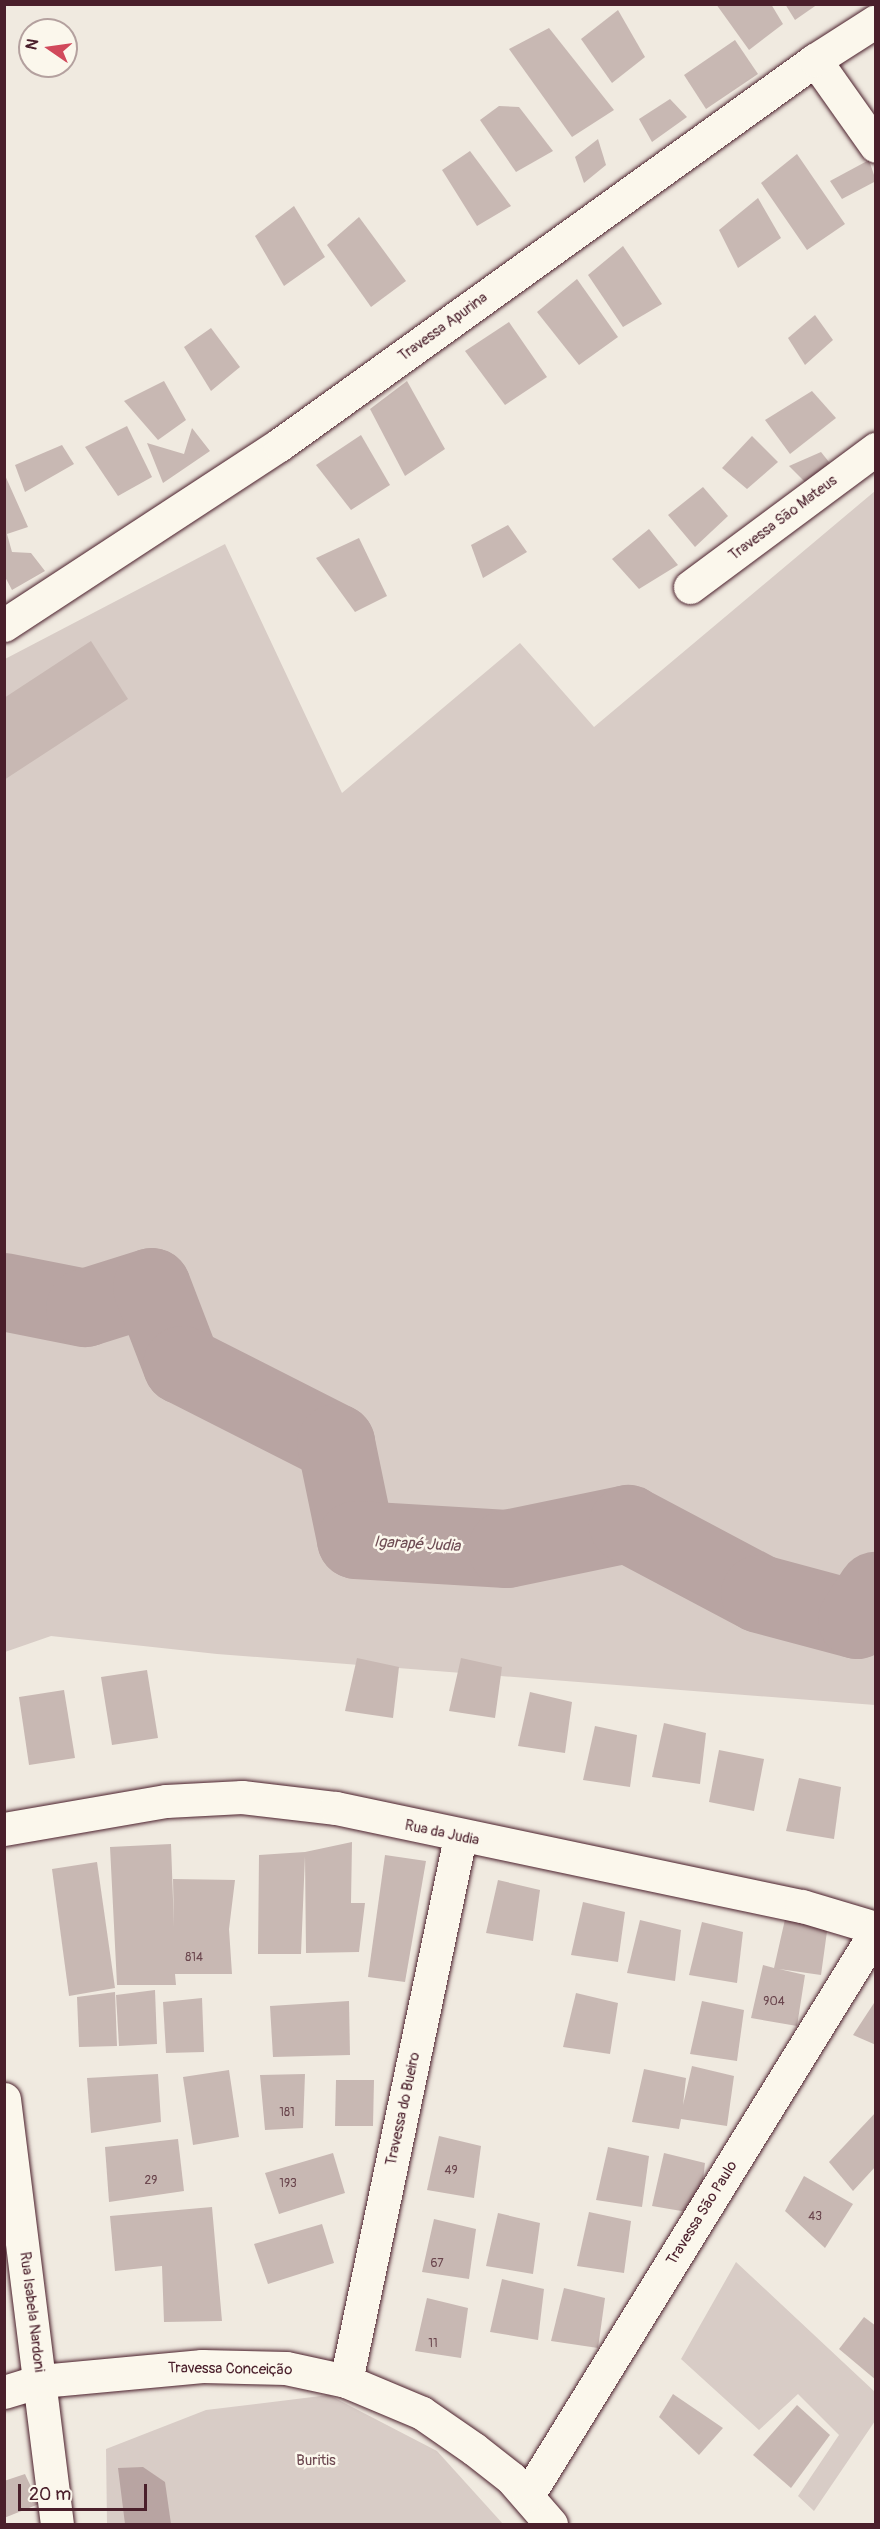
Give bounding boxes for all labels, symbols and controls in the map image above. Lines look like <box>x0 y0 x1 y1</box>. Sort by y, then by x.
north arrow <box>18 18 78 78</box>
text: N <box>21 37 43 52</box>
street label: Travessa Apurina <box>395 289 491 365</box>
street label: Travessa São Mateus <box>725 471 841 565</box>
water label: Igarapé Judia <box>373 1532 461 1556</box>
street label: Rua da Judia <box>403 1816 481 1850</box>
house number: 814 <box>185 1951 203 1965</box>
house number: 904 <box>763 1995 785 2009</box>
street label: Travessa do Bueiro <box>382 2051 424 2167</box>
house number: 181 <box>279 2106 295 2120</box>
street label: Travessa São Paulo <box>663 2158 741 2268</box>
house number: 49 <box>444 2164 458 2178</box>
house number: 29 <box>145 2174 157 2188</box>
house number: 193 <box>279 2177 297 2191</box>
house number: 43 <box>808 2210 822 2224</box>
street label: Rua Isabela Nardoni <box>16 2251 48 2373</box>
house number: 67 <box>430 2257 444 2271</box>
house number: 11 <box>428 2337 438 2351</box>
street label: Travessa Conceição <box>167 2359 293 2379</box>
park label: Buritis <box>296 2452 336 2470</box>
scale bar <box>21 2472 150 2510</box>
text: 20 m <box>29 2483 71 2506</box>

